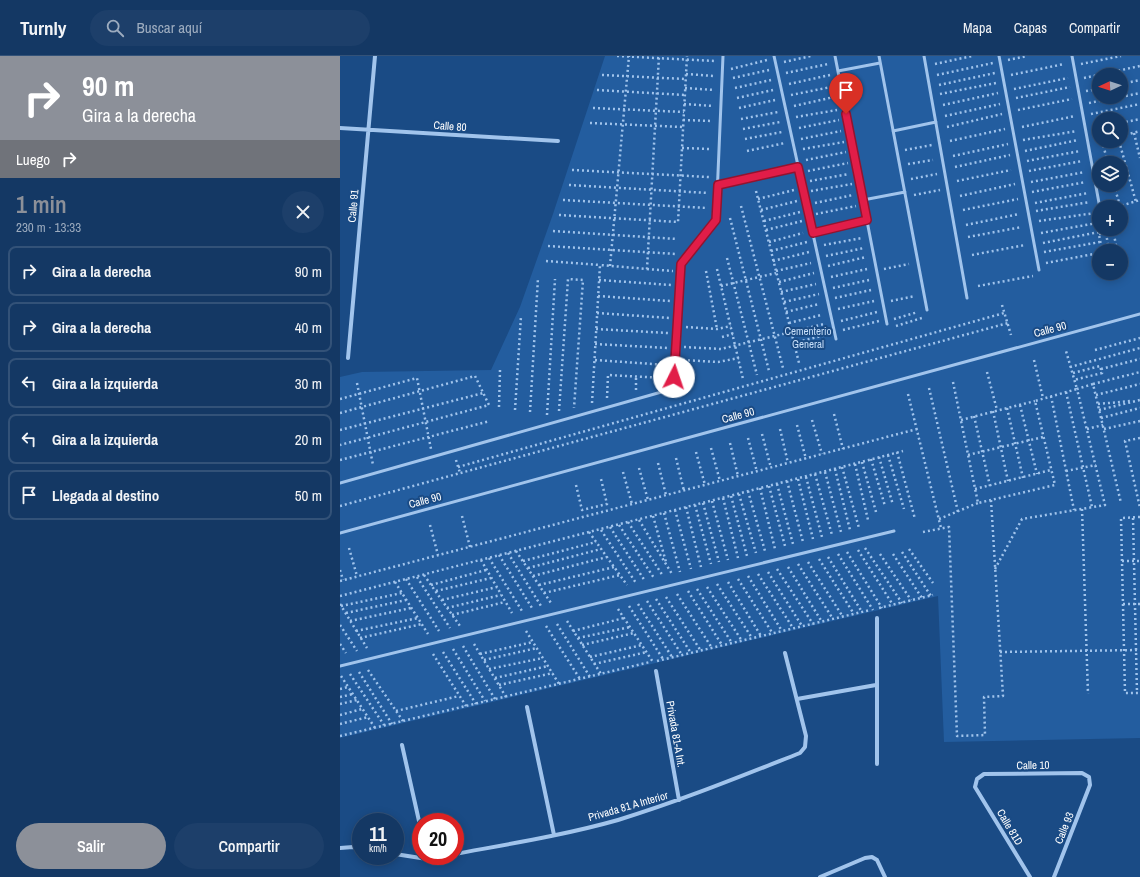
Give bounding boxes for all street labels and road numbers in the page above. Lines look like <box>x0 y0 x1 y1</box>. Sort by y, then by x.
street label: Calle 80 <box>433 118 467 134</box>
street label: Calle 91 <box>345 189 361 223</box>
street label: Calle 90 <box>1032 318 1068 340</box>
street label: Calle 90 <box>720 404 756 426</box>
street label: Calle 90 <box>407 489 443 511</box>
street label: Privada 81-A Int. <box>663 700 689 768</box>
street label: Calle 10 <box>1016 758 1050 772</box>
street label: Privada 81 A Interior <box>587 788 669 824</box>
street label: Calle 81D <box>994 806 1026 848</box>
street label: Calle 93 <box>1051 810 1077 846</box>

